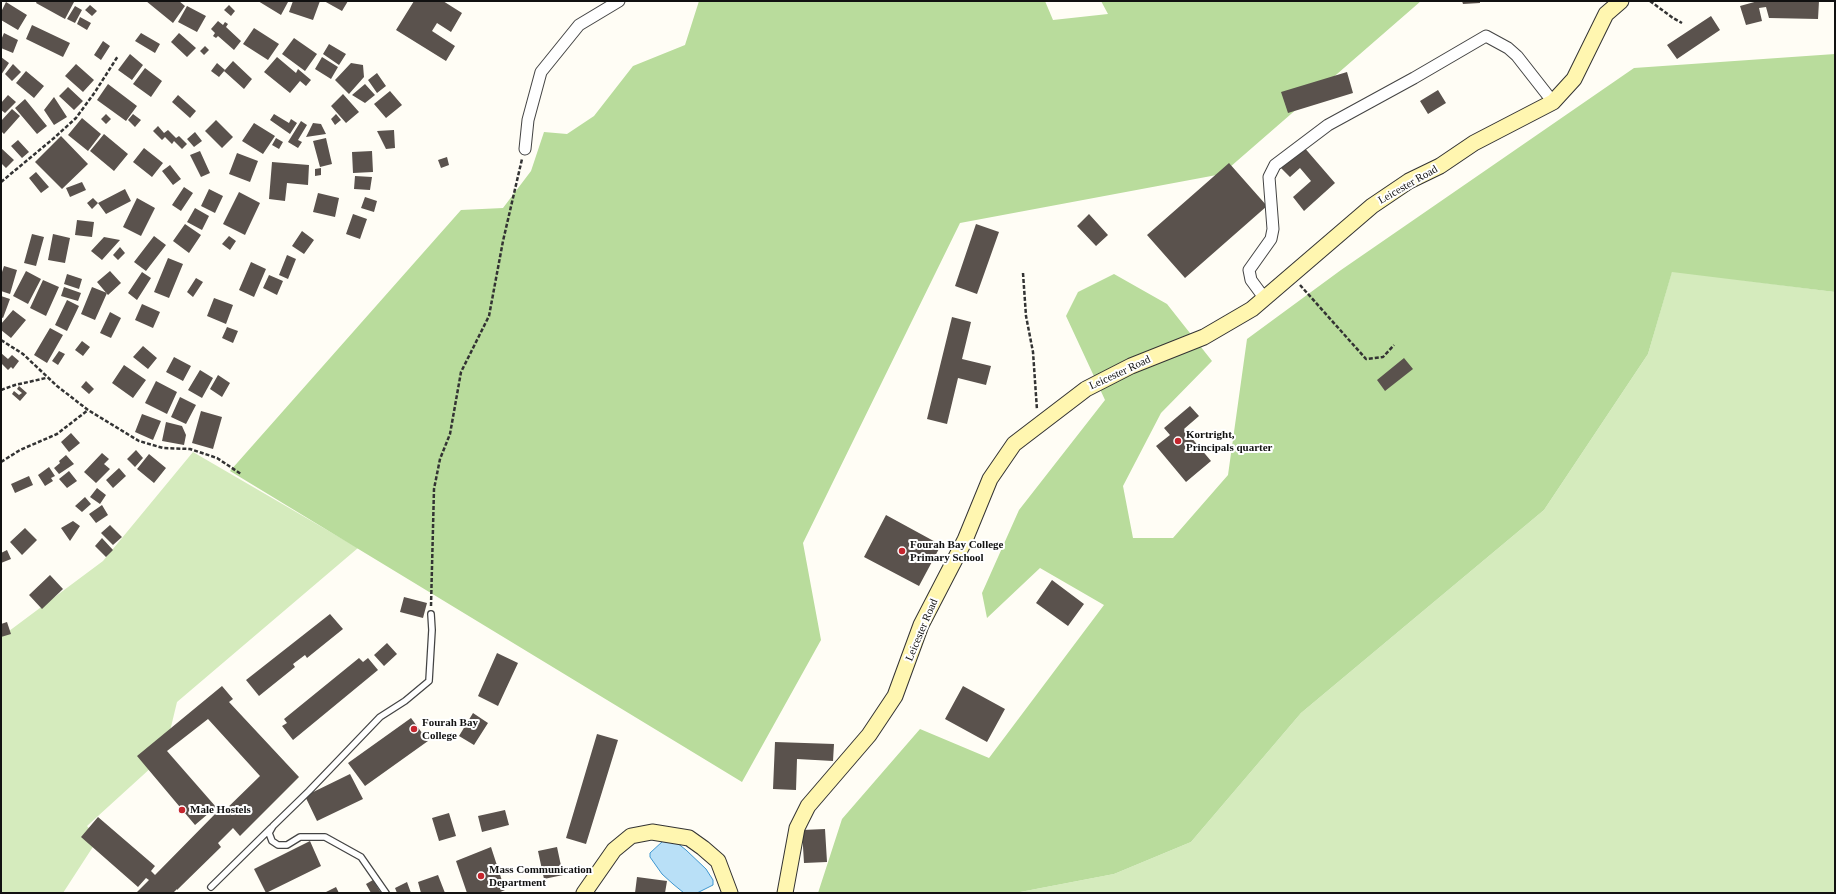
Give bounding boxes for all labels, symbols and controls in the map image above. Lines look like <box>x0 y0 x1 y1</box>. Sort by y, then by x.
street label: Leicester Road <box>1376 163 1440 207</box>
street label: Leicester Road <box>1087 353 1153 393</box>
place label: Kortright, Principals quarter <box>1186 428 1272 454</box>
marker: Kortright, Principals quarter <box>1173 436 1183 446</box>
place label: Fourah Bay College Primary School <box>910 538 1003 564</box>
marker: Fourah Bay College Primary School <box>897 546 907 556</box>
street label: Leicester Road <box>903 597 941 663</box>
place label: Fourah Bay College <box>422 716 478 742</box>
marker: Fourah Bay College <box>409 724 419 734</box>
place label: Male Hostels <box>190 803 251 817</box>
marker: Male Hostels <box>177 805 187 815</box>
place label: Mass Communication Department <box>489 863 592 889</box>
marker: Mass Communication Department <box>476 871 486 881</box>

